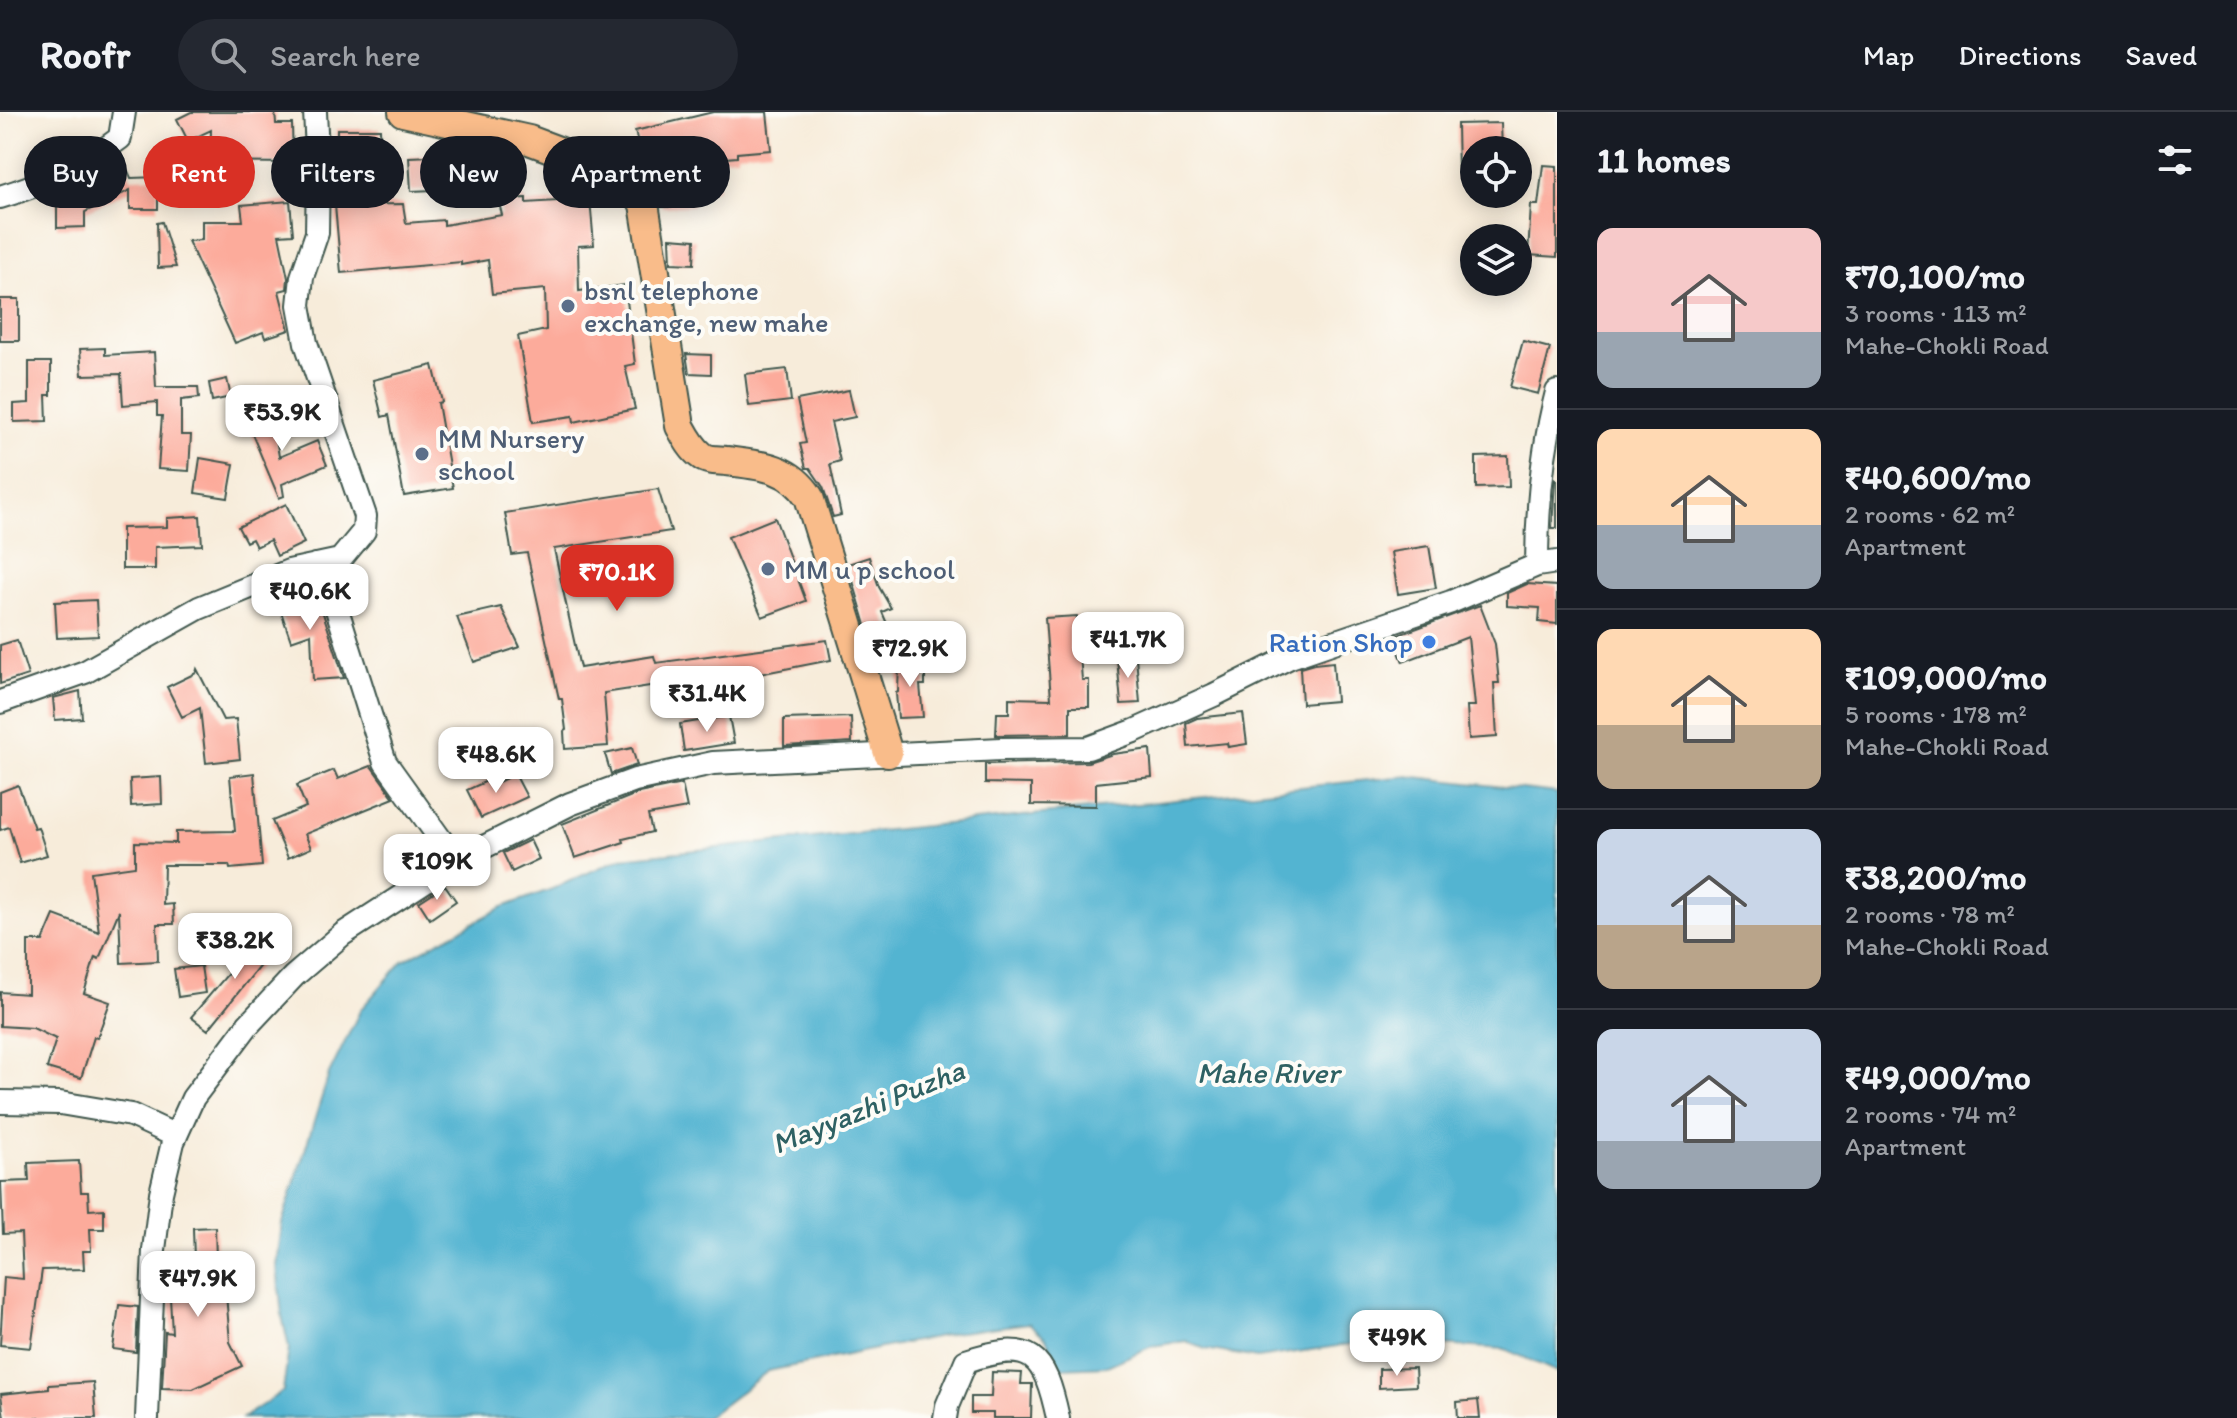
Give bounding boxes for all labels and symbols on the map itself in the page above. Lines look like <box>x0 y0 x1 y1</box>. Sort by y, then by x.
place label: bsnl telephone exchange, new mahe <box>584 273 828 339</box>
marker: bsnl telephone exchange, new mahe <box>559 297 577 315</box>
pin: ₹53.9K <box>217 385 347 453</box>
place label: MM Nursery school <box>438 421 584 487</box>
marker: MM Nursery school <box>413 445 431 463</box>
pin: ₹70.1K <box>552 545 682 613</box>
place label: MM u p school <box>784 552 955 586</box>
marker: MM u p school <box>759 560 777 578</box>
pin: ₹40.6K <box>245 564 375 632</box>
pin: ₹41.7K <box>1063 612 1193 680</box>
pin: ₹72.9K <box>845 621 975 689</box>
place label: Ration Shop <box>1269 625 1413 659</box>
marker: Ration Shop <box>1420 633 1438 651</box>
pin: ₹31.4K <box>642 666 772 734</box>
pin: ₹48.6K <box>431 727 561 795</box>
pin: ₹109K <box>381 834 493 902</box>
pin: ₹38.2K <box>170 913 300 981</box>
water label: Mayyazhi Puzha <box>766 1051 971 1162</box>
water label: Mahe River <box>1197 1054 1342 1091</box>
pin: ₹47.9K <box>133 1251 263 1319</box>
pin: ₹49K <box>1350 1310 1444 1378</box>

